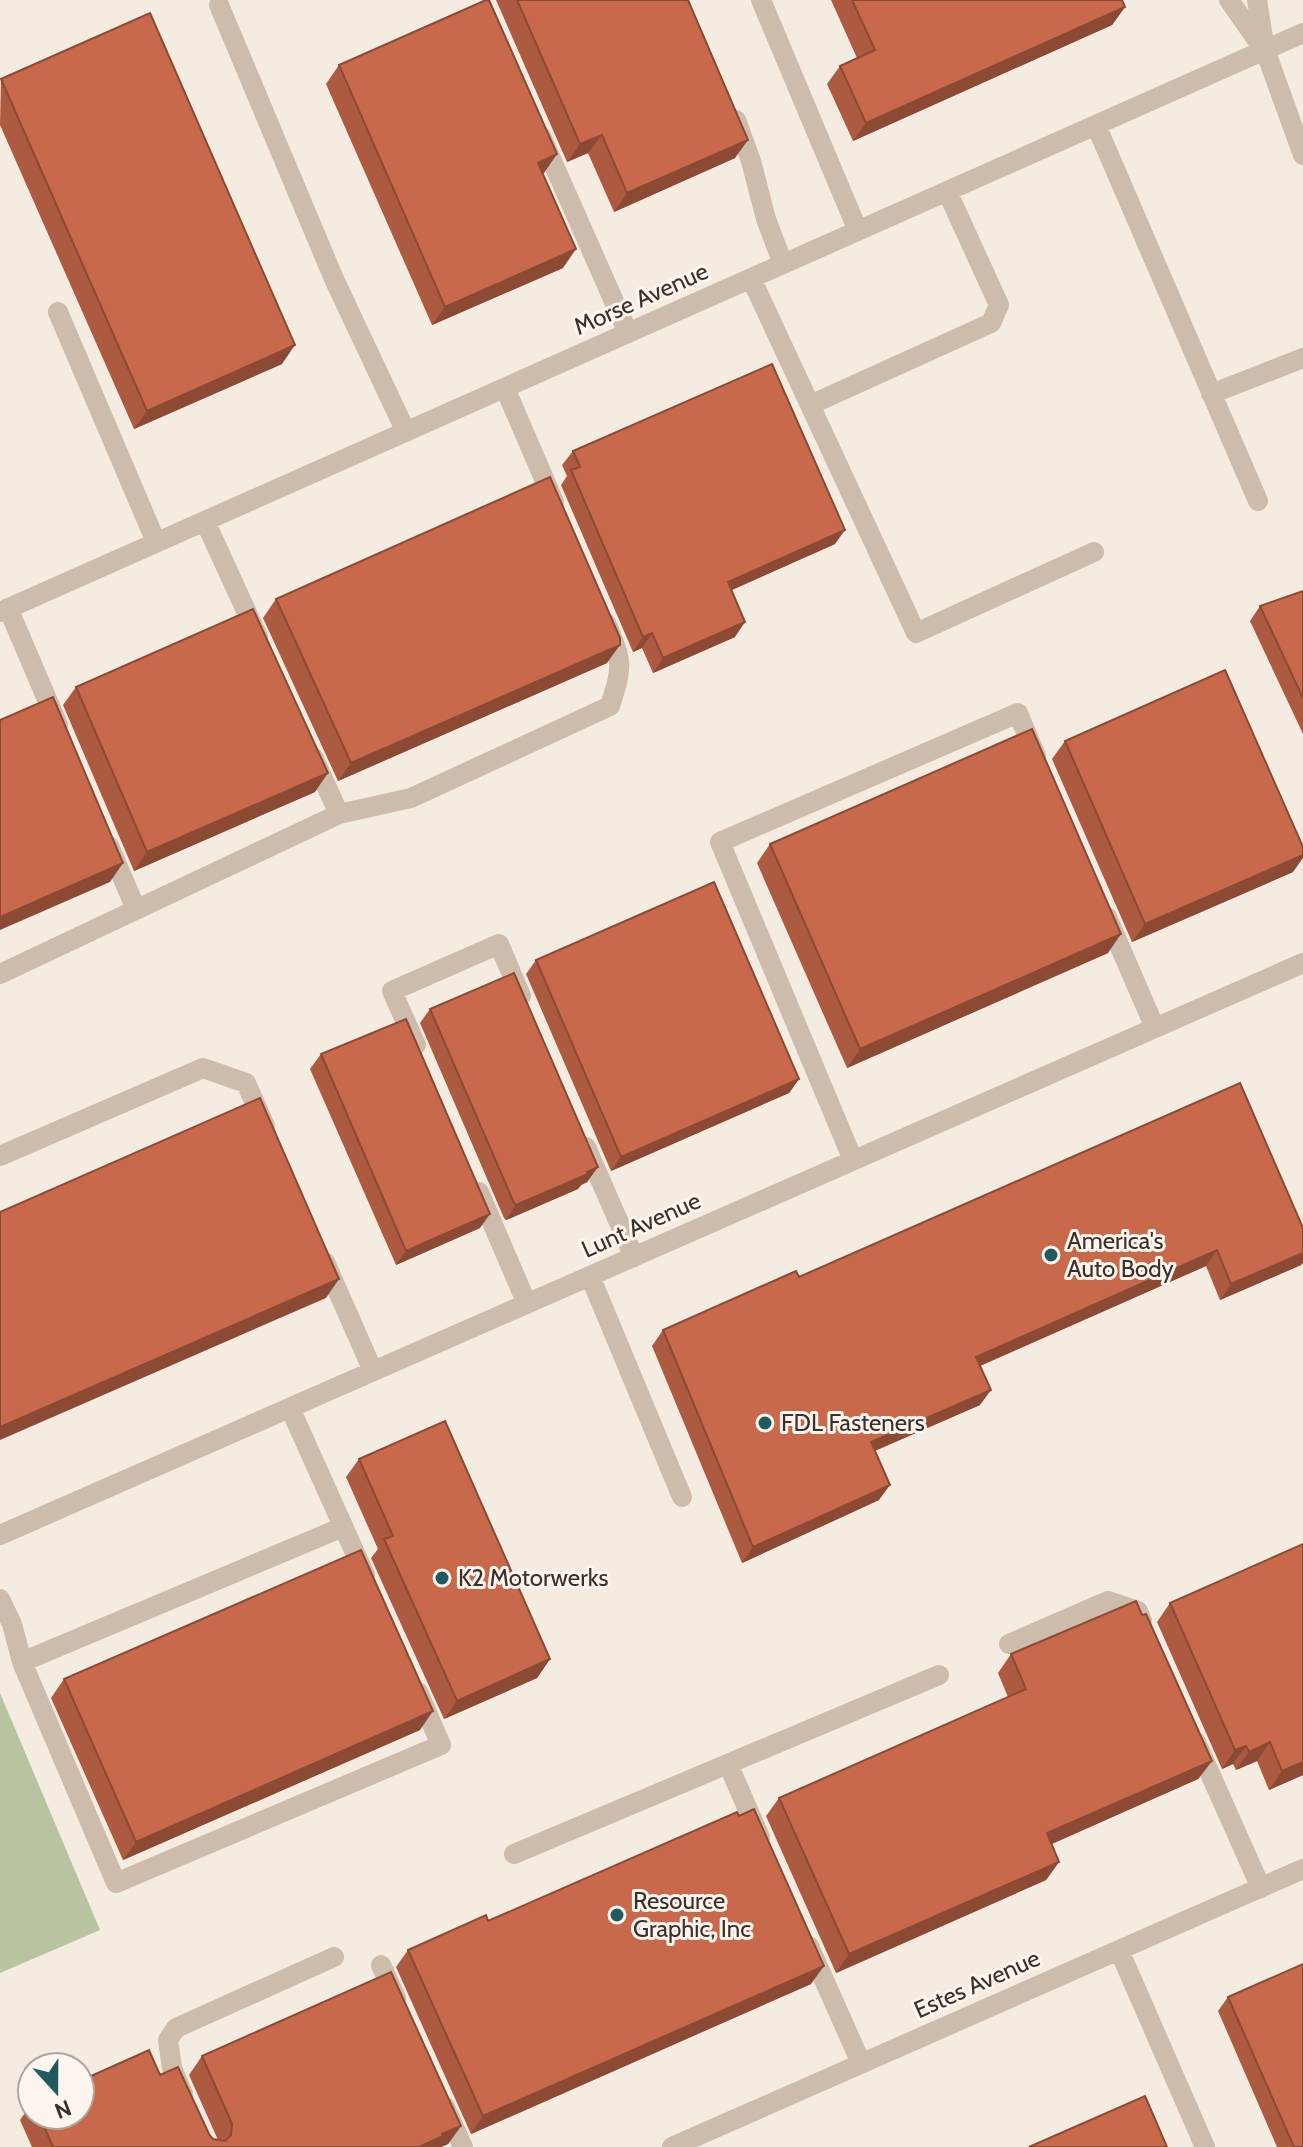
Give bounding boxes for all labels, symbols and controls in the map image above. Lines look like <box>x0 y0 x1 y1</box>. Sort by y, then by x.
street label: Morse Avenue <box>569 256 712 341</box>
street label: Lunt Avenue <box>577 1185 705 1264</box>
place label: America's Auto Body <box>1067 1226 1174 1283</box>
marker: America's Auto Body <box>1042 1246 1060 1264</box>
place label: FDL Fasteners <box>781 1408 925 1437</box>
marker: FDL Fasteners <box>756 1414 774 1432</box>
place label: K2 Motorwerks <box>458 1563 608 1592</box>
marker: K2 Motorwerks <box>433 1569 451 1587</box>
place label: Resource Graphic, Inc <box>633 1886 751 1943</box>
marker: Resource Graphic, Inc <box>608 1906 626 1924</box>
street label: Estes Avenue <box>909 1943 1044 2024</box>
north arrow <box>16 2051 96 2131</box>
text: N <box>51 2094 75 2125</box>

